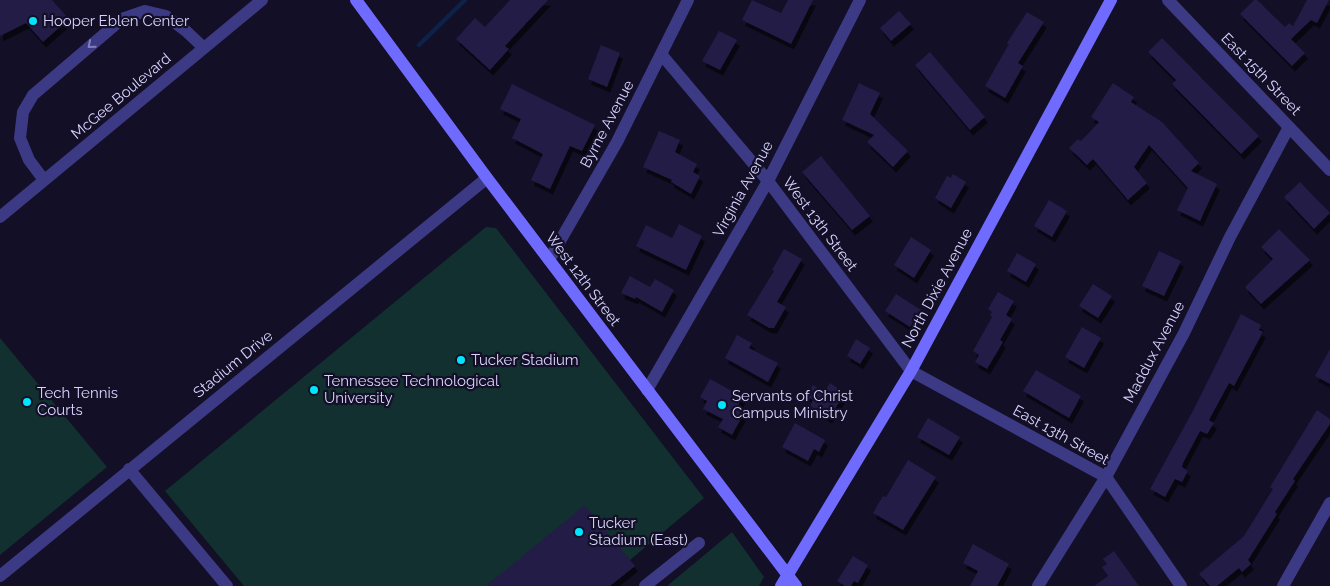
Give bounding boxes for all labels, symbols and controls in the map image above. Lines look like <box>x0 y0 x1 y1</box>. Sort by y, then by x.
place label: Hooper Eblen Center <box>43 12 190 30</box>
marker: Hooper Eblen Center <box>27 15 39 27</box>
street label: East 15th Street <box>1217 29 1305 119</box>
one-way arrow <box>88 40 97 49</box>
street label: McGee Boulevard <box>68 49 174 143</box>
street label: Byrne Avenue <box>576 77 638 171</box>
street label: Virginia Avenue <box>709 138 777 240</box>
street label: West 13th Street <box>779 173 861 275</box>
street label: North Dixie Avenue <box>898 225 976 351</box>
street label: West 12th Street <box>542 228 624 330</box>
street label: Maddux Avenue <box>1120 298 1188 406</box>
street label: Stadium Drive <box>190 326 277 402</box>
place label: Tucker Stadium <box>471 351 579 369</box>
marker: Tucker Stadium <box>455 354 467 366</box>
place label: Tennessee Technological University <box>324 372 500 407</box>
place label: Tech Tennis Courts <box>37 384 118 419</box>
marker: Tennessee Technological University <box>308 384 320 396</box>
place label: Servants of Christ Campus Ministry <box>732 387 853 422</box>
marker: Tech Tennis Courts <box>21 396 33 408</box>
marker: Servants of Christ Campus Ministry <box>716 399 728 411</box>
street label: East 13th Street <box>1010 401 1112 469</box>
place label: Tucker Stadium (East) <box>589 514 688 549</box>
marker: Tucker Stadium (East) <box>573 526 585 538</box>

